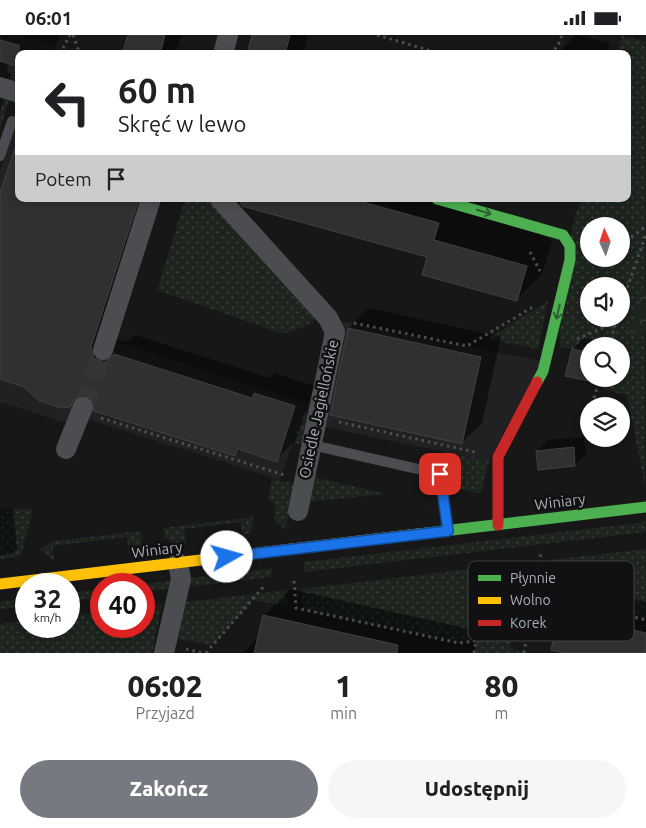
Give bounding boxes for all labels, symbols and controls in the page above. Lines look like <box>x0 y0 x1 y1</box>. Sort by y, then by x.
text: 06:01 <box>25 7 73 29</box>
icon: left <box>35 70 100 135</box>
text: 60 m <box>118 70 196 110</box>
text: Skręć w lewo <box>118 111 246 136</box>
icon: arrive <box>102 165 130 193</box>
text: Potem <box>35 168 92 190</box>
one-way arrow <box>475 208 491 218</box>
north arrow <box>580 217 630 267</box>
map controls <box>580 217 630 447</box>
button: sound <box>580 277 630 327</box>
one-way arrow <box>553 303 562 319</box>
button: search <box>580 337 630 387</box>
street label: Osiedle Jagiellońskie <box>296 338 342 480</box>
button: layers <box>580 397 630 447</box>
pin <box>419 453 461 495</box>
icon: arrive <box>426 460 454 488</box>
street label: Winiary <box>534 490 586 513</box>
position arrow <box>200 530 252 582</box>
street label: Winiary <box>131 538 183 561</box>
legend <box>468 561 634 641</box>
text: Płynnie <box>510 570 556 586</box>
speed limit sign: 40 <box>90 573 155 638</box>
text: 32 <box>33 585 62 613</box>
text: Wolno <box>510 592 551 608</box>
text: km/h <box>34 611 61 624</box>
text: Korek <box>510 615 547 631</box>
text: 06:02 <box>128 669 203 703</box>
text: 1 <box>335 669 352 703</box>
text: 80 <box>485 669 518 703</box>
text: Przyjazd <box>135 704 195 722</box>
text: min <box>330 704 357 722</box>
text: m <box>495 704 508 722</box>
button: Zakończ <box>20 760 318 818</box>
button: Udostępnij <box>328 760 626 818</box>

